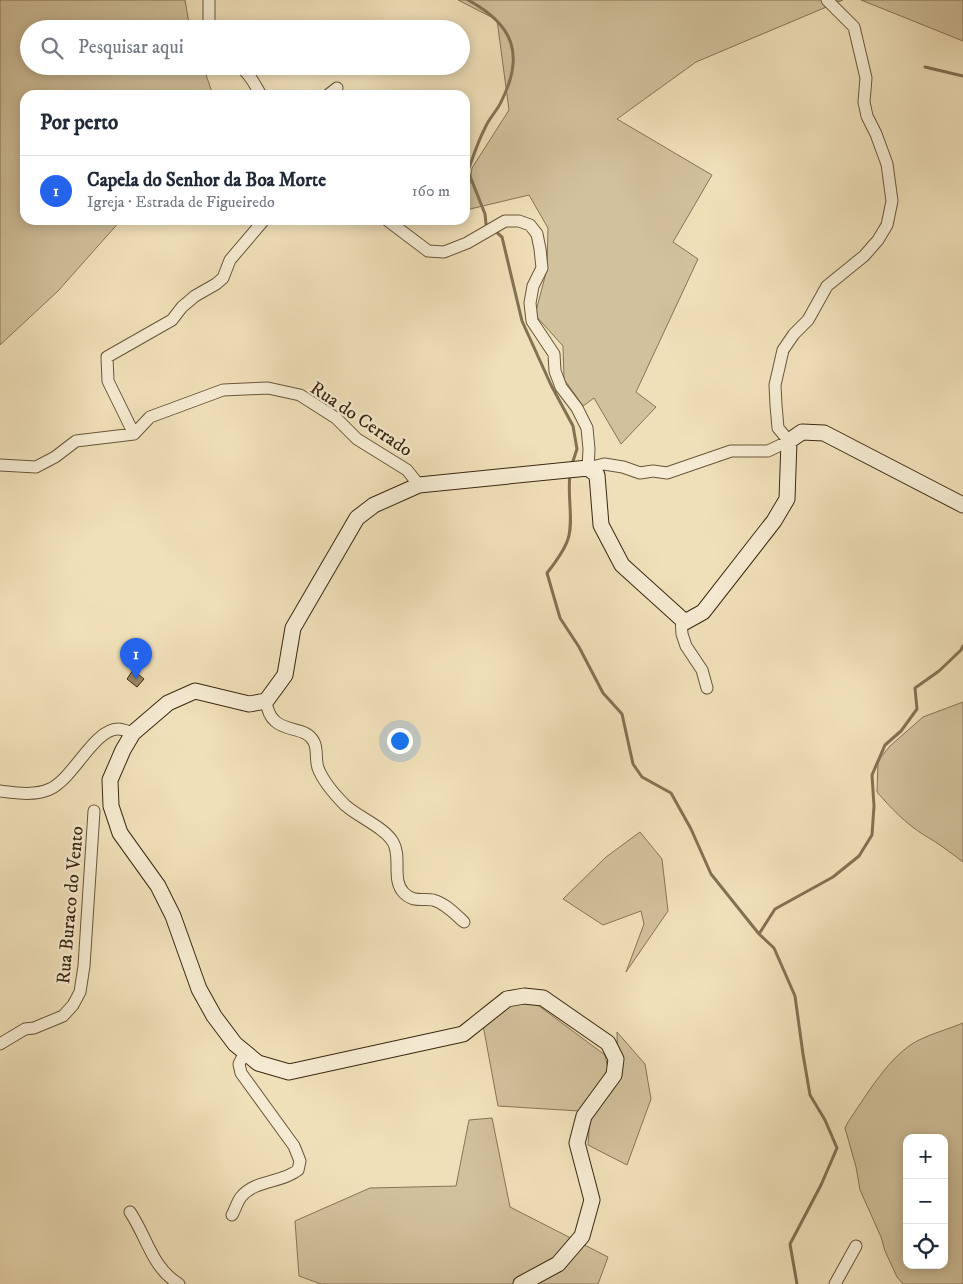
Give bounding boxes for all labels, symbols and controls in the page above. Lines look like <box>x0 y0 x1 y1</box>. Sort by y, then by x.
search box <box>20 20 470 75</box>
icon: search <box>38 34 66 62</box>
text: Pesquisar aqui <box>78 36 184 59</box>
text: Por perto <box>40 110 118 136</box>
text: Capela do Senhor da Boa Morte <box>87 169 326 192</box>
text: 1 <box>53 181 59 201</box>
text: 160 m <box>412 181 450 201</box>
text: Igreja · Estrada de Figueiredo <box>87 192 275 212</box>
street label: Rua do Cerrado <box>306 377 417 462</box>
pin: 1 <box>120 638 152 679</box>
your location <box>387 728 413 754</box>
street label: Rua Buraco do Vento <box>52 825 89 985</box>
map controls <box>903 1134 948 1269</box>
button: + <box>903 1134 948 1179</box>
button: − <box>903 1179 948 1224</box>
button: locate <box>903 1224 948 1269</box>

